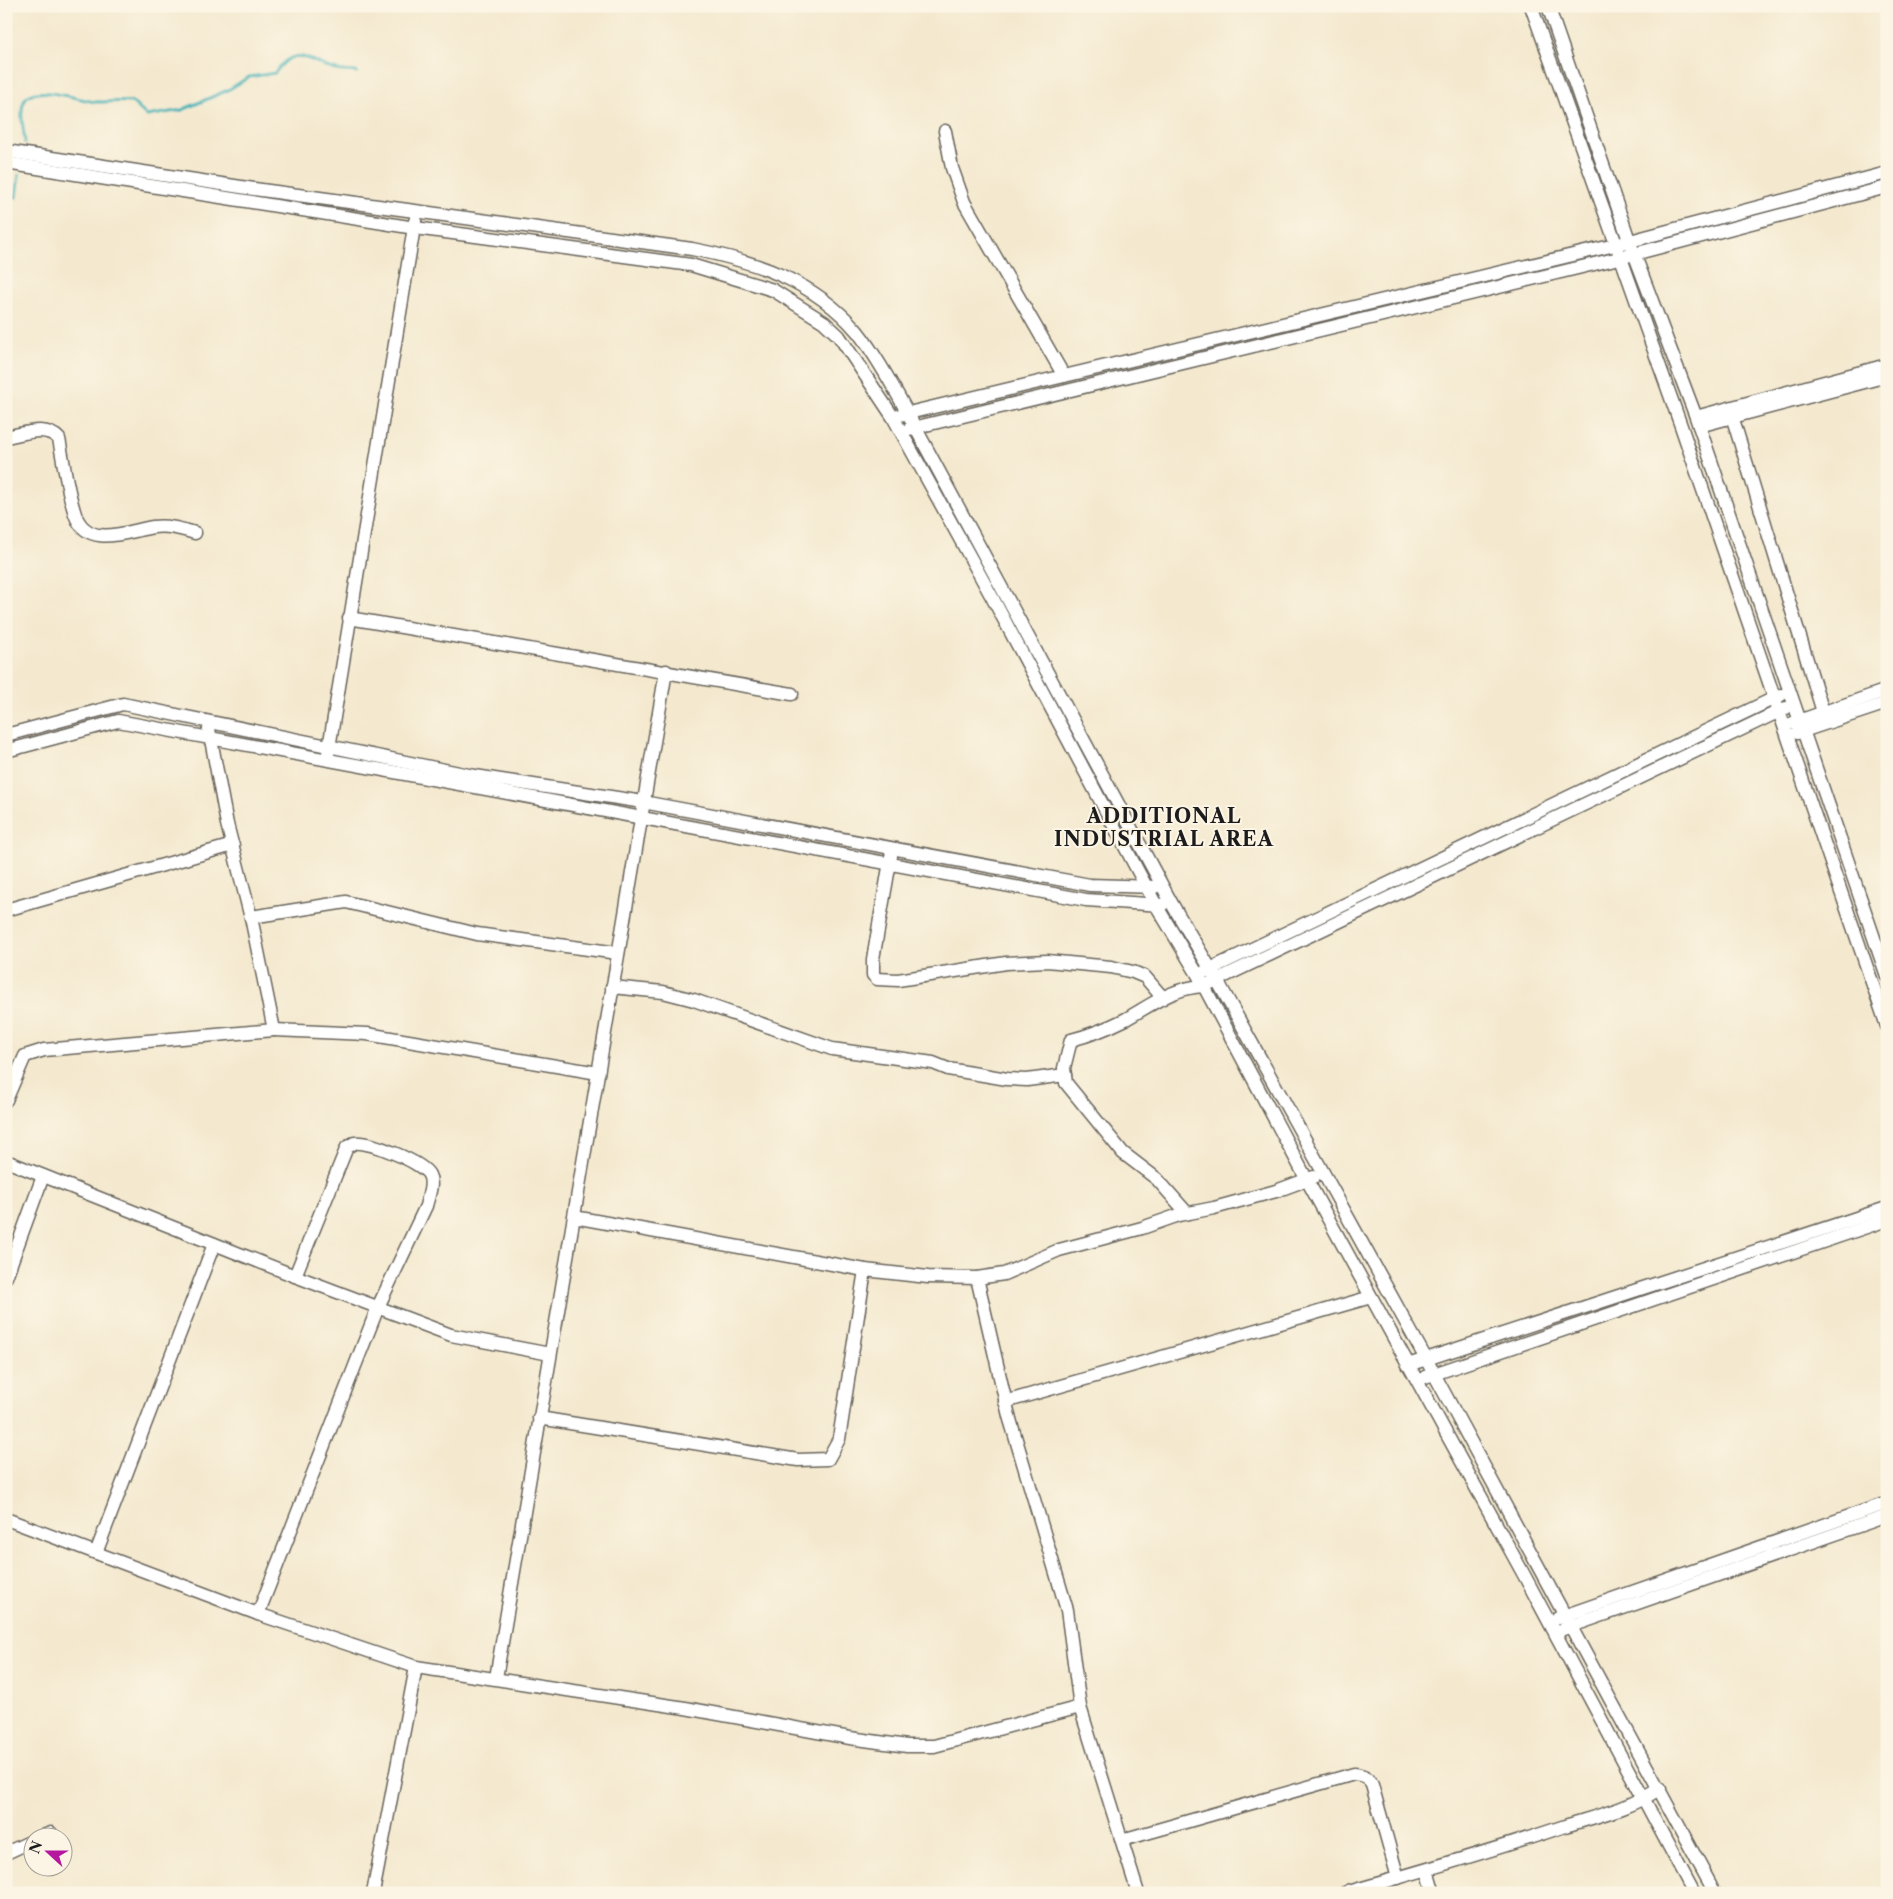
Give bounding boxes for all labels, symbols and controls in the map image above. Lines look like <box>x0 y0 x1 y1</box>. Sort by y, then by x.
district label: ADDITIONAL INDUSTRIAL AREA <box>1054 804 1274 851</box>
north arrow <box>22 1826 72 1876</box>
text: N <box>25 1838 46 1856</box>

